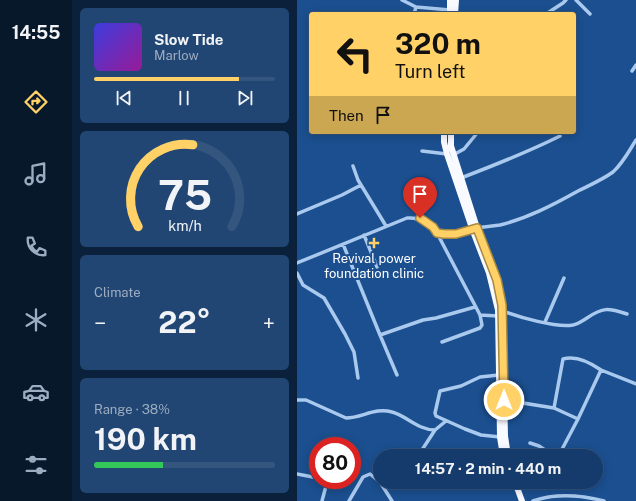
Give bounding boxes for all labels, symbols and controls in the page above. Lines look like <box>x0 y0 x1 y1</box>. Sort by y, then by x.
text: 14:55 <box>12 22 60 43</box>
text: 320 m <box>395 27 481 60</box>
icon: left <box>329 28 381 80</box>
text: Slow Tide <box>154 31 223 48</box>
text: Marlow <box>154 48 199 63</box>
text: Turn left <box>395 61 465 82</box>
icon: previous <box>113 87 135 109</box>
icon: pause <box>173 87 195 109</box>
icon: next <box>234 87 256 109</box>
icon: directions <box>22 88 50 116</box>
icon: arrive <box>372 104 394 126</box>
text: Then <box>329 107 364 124</box>
icon: music <box>22 160 50 188</box>
text: 75 <box>157 170 212 219</box>
pin <box>403 177 437 218</box>
icon: arrive <box>409 183 431 205</box>
text: km/h <box>168 216 201 233</box>
icon: phone <box>22 233 50 261</box>
marker: Revival power foundation clinic <box>368 237 380 249</box>
place label: Revival power foundation clinic <box>324 251 424 281</box>
text: Climate <box>94 285 141 300</box>
text: 22° <box>158 304 211 340</box>
icon: climate <box>22 306 50 334</box>
text: − <box>94 310 106 336</box>
text: + <box>263 310 275 336</box>
icon: car <box>22 378 50 406</box>
position arrow <box>483 379 525 421</box>
text: Range · 38% <box>94 402 170 417</box>
text: 190 km <box>94 421 197 457</box>
speed limit sign: 80 <box>309 437 361 489</box>
icon: filters <box>22 451 50 479</box>
text: 14:57 · 2 min · 440 m <box>415 460 561 477</box>

